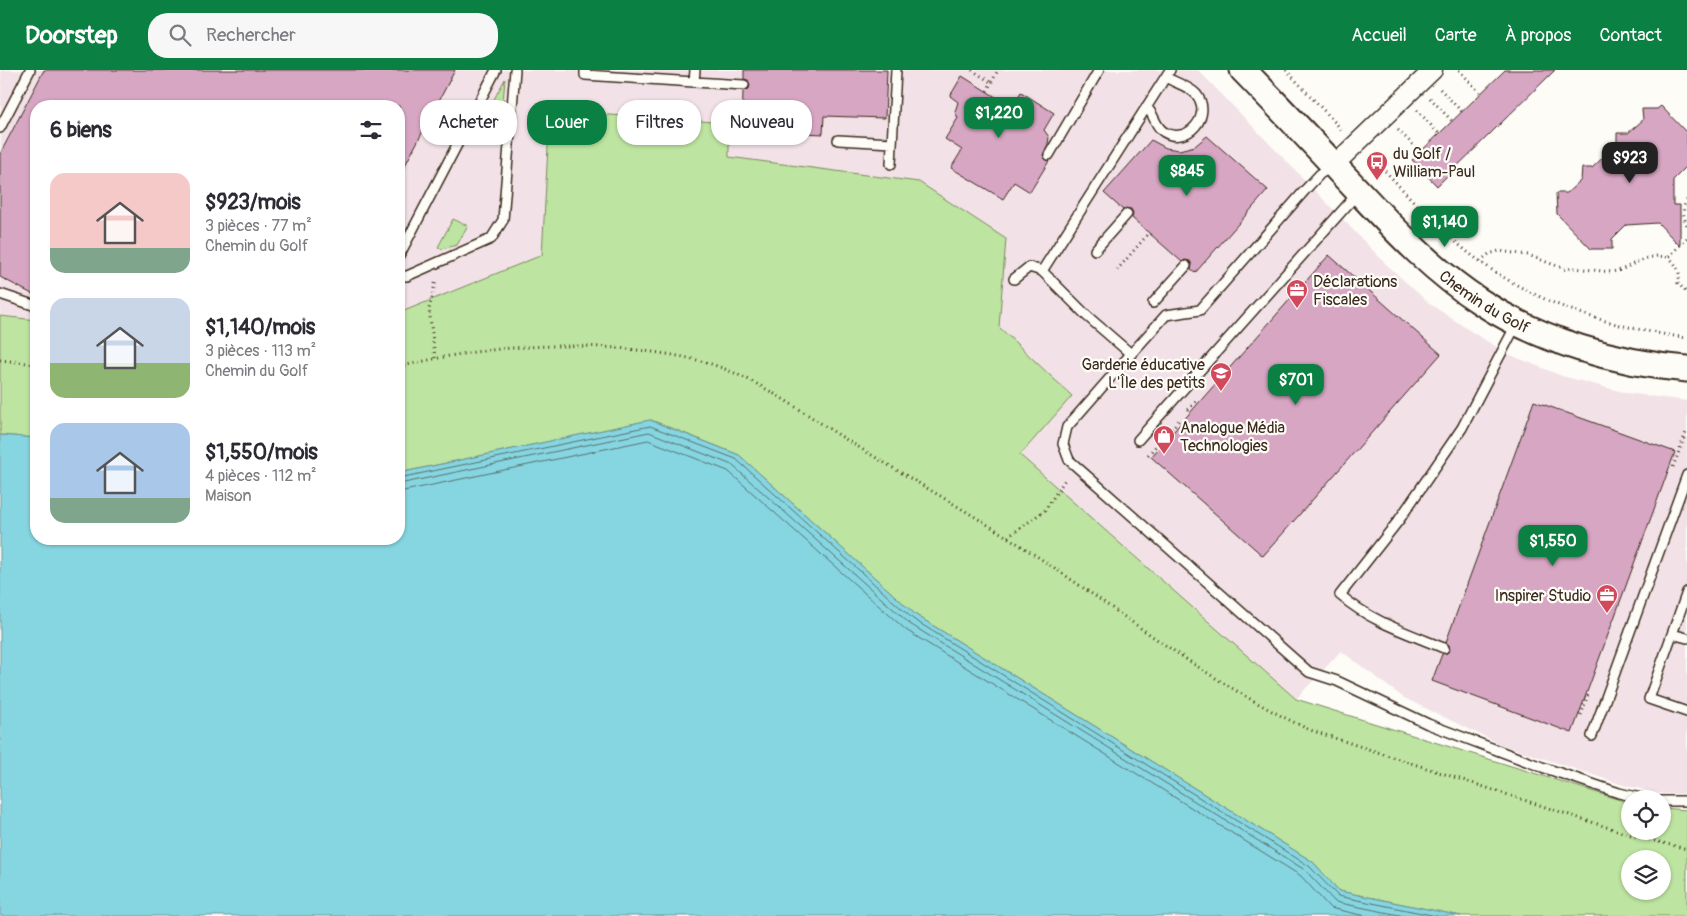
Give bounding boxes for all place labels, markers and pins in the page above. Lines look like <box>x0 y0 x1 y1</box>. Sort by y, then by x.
pin: $1,220 <box>958 97 1040 139</box>
pin: $923 <box>1600 142 1660 184</box>
place label: du Golf / William-Paul <box>1393 144 1475 182</box>
bus stop icon: du Golf / William-Paul <box>1365 150 1389 181</box>
pin: $845 <box>1157 154 1217 197</box>
pin: $1,140 <box>1404 206 1486 248</box>
place label: Déclarations Fiscales <box>1313 272 1397 310</box>
office icon: Déclarations Fiscales <box>1285 278 1309 309</box>
place label: Garderie éducative L'Île des petits <box>1081 355 1205 393</box>
school or university icon: Garderie éducative L'Île des petits <box>1209 361 1233 392</box>
pin: $701 <box>1266 364 1326 406</box>
place label: Analogue Média Technologies <box>1180 418 1285 456</box>
shop icon: Analogue Média Technologies <box>1152 424 1176 455</box>
pin: $1,550 <box>1512 524 1594 567</box>
office icon: Inspirer Studio <box>1595 583 1619 614</box>
place label: Inspirer Studio <box>1495 586 1591 606</box>

